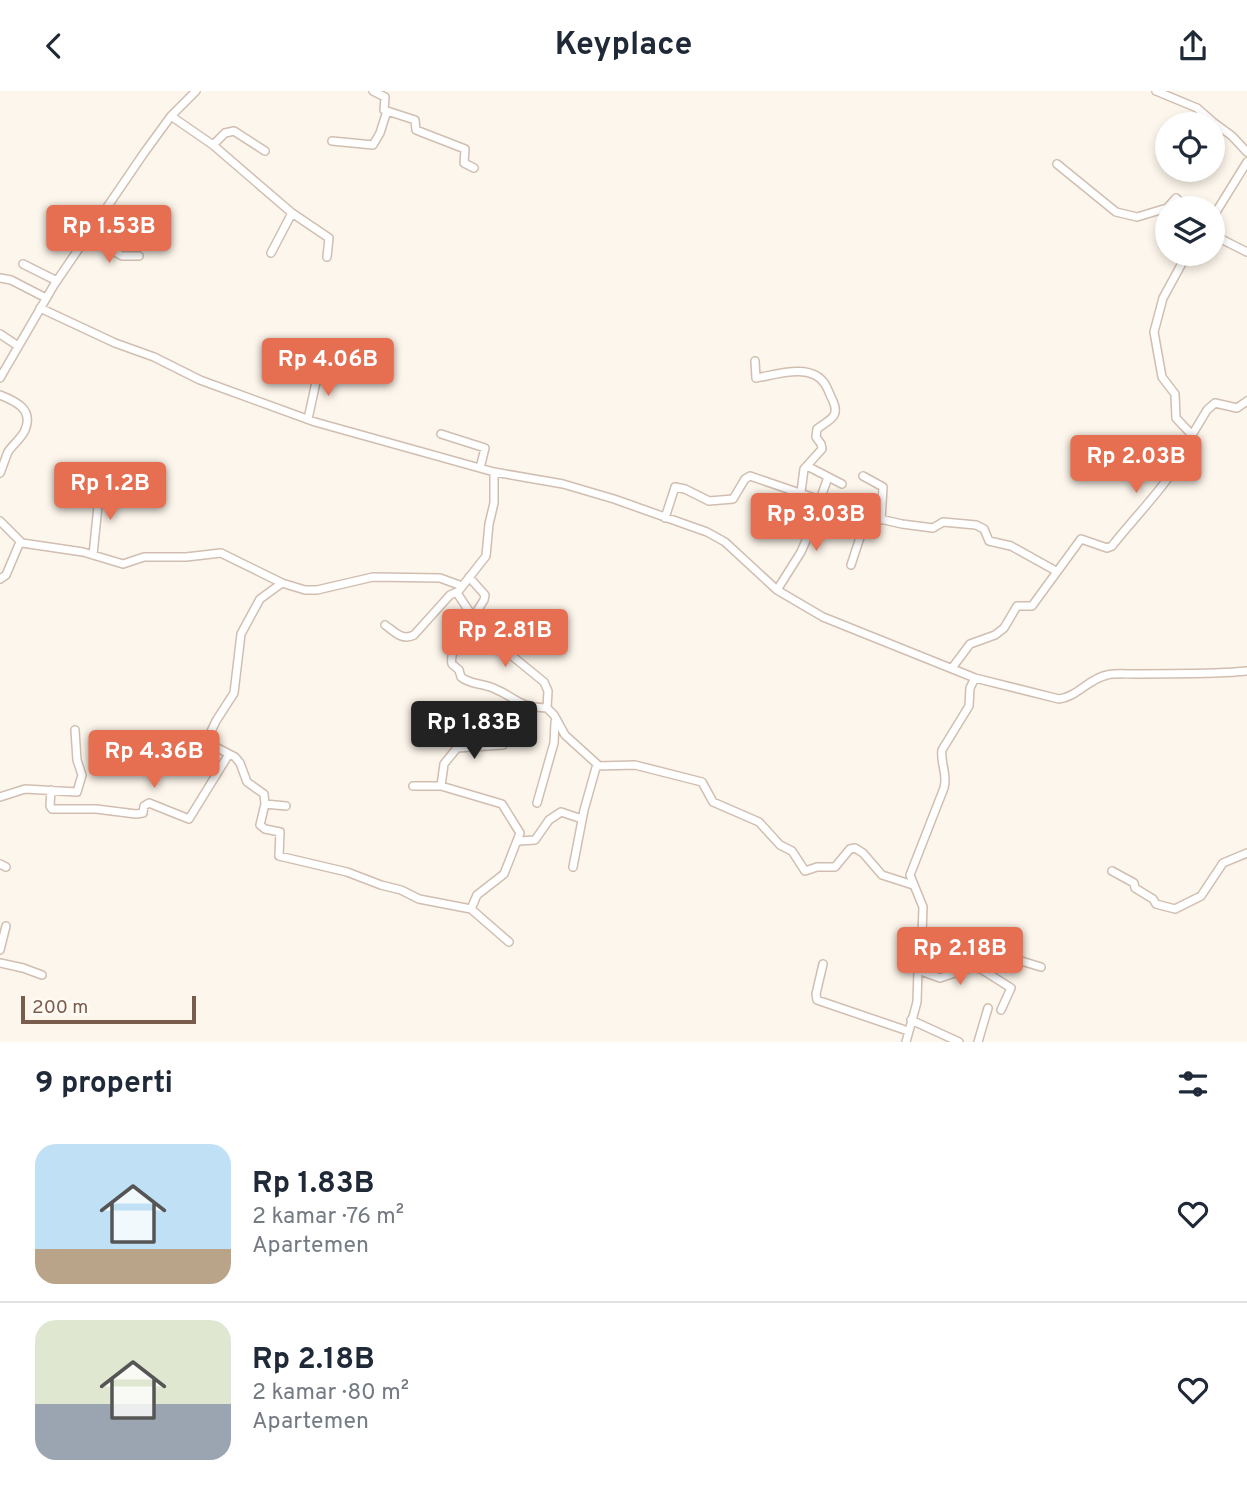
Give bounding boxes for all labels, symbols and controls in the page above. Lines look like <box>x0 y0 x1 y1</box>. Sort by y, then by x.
text: Keyplace <box>555 26 692 66</box>
icon: back <box>35 27 73 65</box>
icon: share <box>1174 27 1212 65</box>
map controls <box>1155 112 1225 266</box>
button: locate <box>1155 112 1225 182</box>
button: layers <box>1155 196 1225 266</box>
pin: Rp 1.53B <box>37 205 181 265</box>
text: Rp 1.53B <box>62 213 156 242</box>
pin: Rp 4.06B <box>256 338 400 398</box>
text: Rp 4.06B <box>278 346 378 375</box>
pin: Rp 2.03B <box>1064 435 1208 495</box>
text: Rp 2.03B <box>1086 443 1186 472</box>
pin: Rp 1.2B <box>45 463 175 522</box>
text: Rp 1.2B <box>70 470 150 499</box>
pin: Rp 3.03B <box>744 493 888 553</box>
text: Rp 3.03B <box>767 501 865 530</box>
pin: Rp 2.81B <box>433 609 577 669</box>
text: Rp 2.81B <box>458 617 552 646</box>
pin: Rp 1.83B <box>402 701 546 761</box>
text: Rp 1.83B <box>427 709 521 738</box>
pin: Rp 4.36B <box>82 731 226 790</box>
text: Rp 4.36B <box>104 738 204 767</box>
pin: Rp 2.18B <box>888 927 1032 987</box>
text: Rp 2.18B <box>913 935 1007 964</box>
scale bar <box>21 993 196 1025</box>
text: 200 m <box>32 996 88 1020</box>
icon: filters <box>1174 1065 1212 1103</box>
text: 9 properti <box>35 1066 173 1103</box>
text: Rp 1.83B <box>252 1166 374 1203</box>
icon: home <box>91 1172 175 1256</box>
icon: heart <box>1174 1195 1212 1233</box>
text: 2 kamar · 76 m² <box>252 1203 404 1232</box>
text: Apartemen <box>252 1232 369 1261</box>
text: Rp 2.18B <box>252 1342 375 1379</box>
icon: home <box>91 1348 175 1432</box>
icon: heart <box>1174 1371 1212 1409</box>
text: 2 kamar · 80 m² <box>252 1379 409 1408</box>
text: Apartemen <box>252 1408 369 1437</box>

